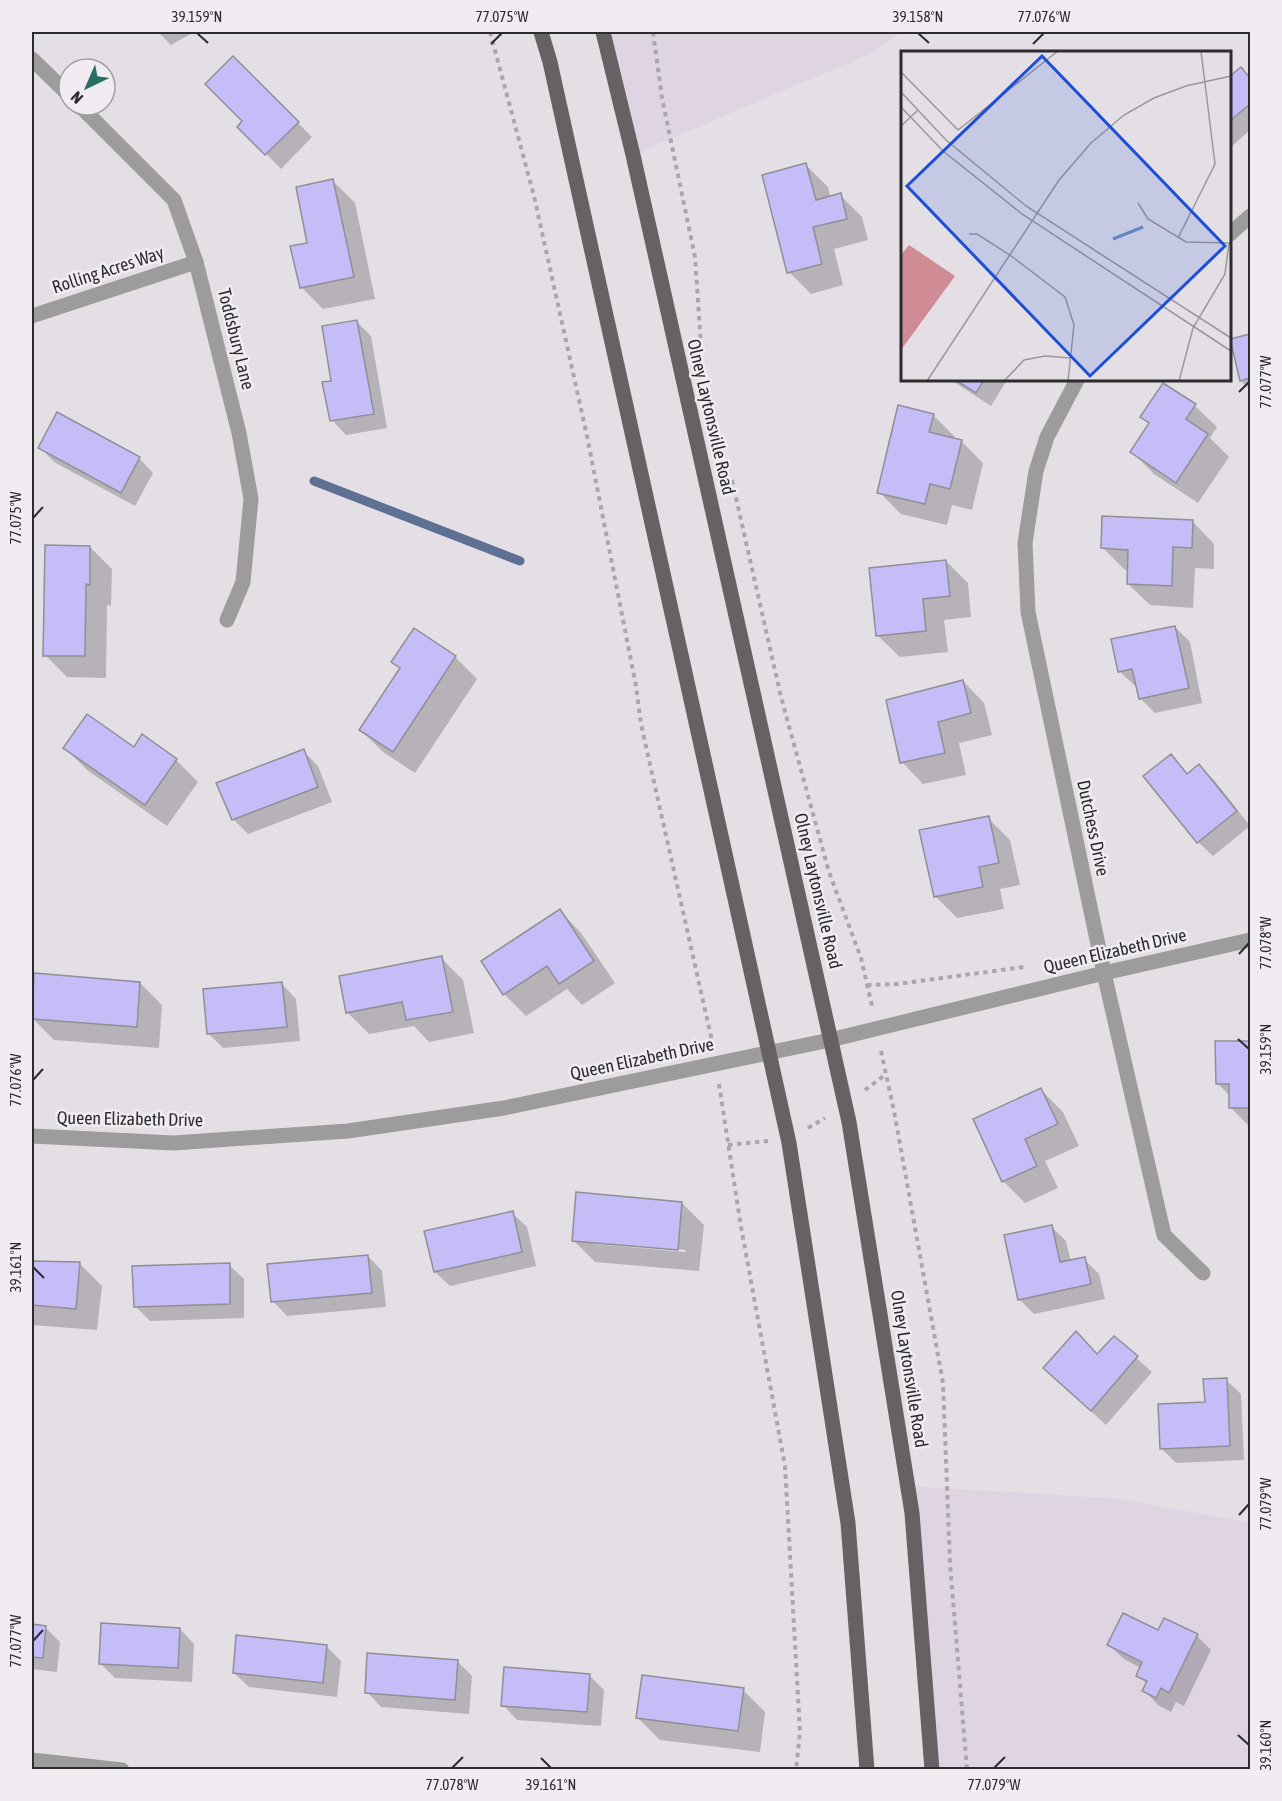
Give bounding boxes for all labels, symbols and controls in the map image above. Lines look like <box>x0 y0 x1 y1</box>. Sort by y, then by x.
text: 39.159°N <box>172 8 222 25</box>
text: 77.075°W <box>476 8 529 25</box>
text: 39.158°N <box>893 8 943 25</box>
text: 77.076°W <box>1018 8 1071 25</box>
inset map <box>901 51 1231 381</box>
north arrow <box>57 57 117 117</box>
text: N <box>67 88 86 108</box>
street label: Rolling Acres Way <box>49 242 166 297</box>
street label: Toddsbury Lane <box>214 286 259 392</box>
street label: Olney Laytonsville Road <box>683 337 740 497</box>
text: 77.077°W <box>1257 355 1274 408</box>
text: 77.075°W <box>7 491 24 544</box>
street label: Dutchess Drive <box>1073 778 1114 878</box>
street label: Olney Laytonsville Road <box>790 811 847 971</box>
text: 77.078°W <box>1257 916 1274 969</box>
street label: Queen Elizabeth Drive <box>1041 924 1188 977</box>
text: 39.159°N <box>1257 1024 1274 1074</box>
street label: Queen Elizabeth Drive <box>568 1033 716 1084</box>
text: 77.076°W <box>7 1053 24 1106</box>
street label: Queen Elizabeth Drive <box>57 1107 203 1130</box>
text: 39.161°N <box>7 1242 24 1292</box>
street label: Olney Laytonsville Road <box>887 1289 932 1449</box>
text: 77.079°W <box>1257 1477 1274 1530</box>
text: 77.077°W <box>7 1614 24 1667</box>
text: 39.160°N <box>1257 1720 1274 1770</box>
text: 77.078°W <box>426 1776 479 1793</box>
text: 39.161°N <box>526 1776 576 1793</box>
text: 77.079°W <box>968 1776 1021 1793</box>

